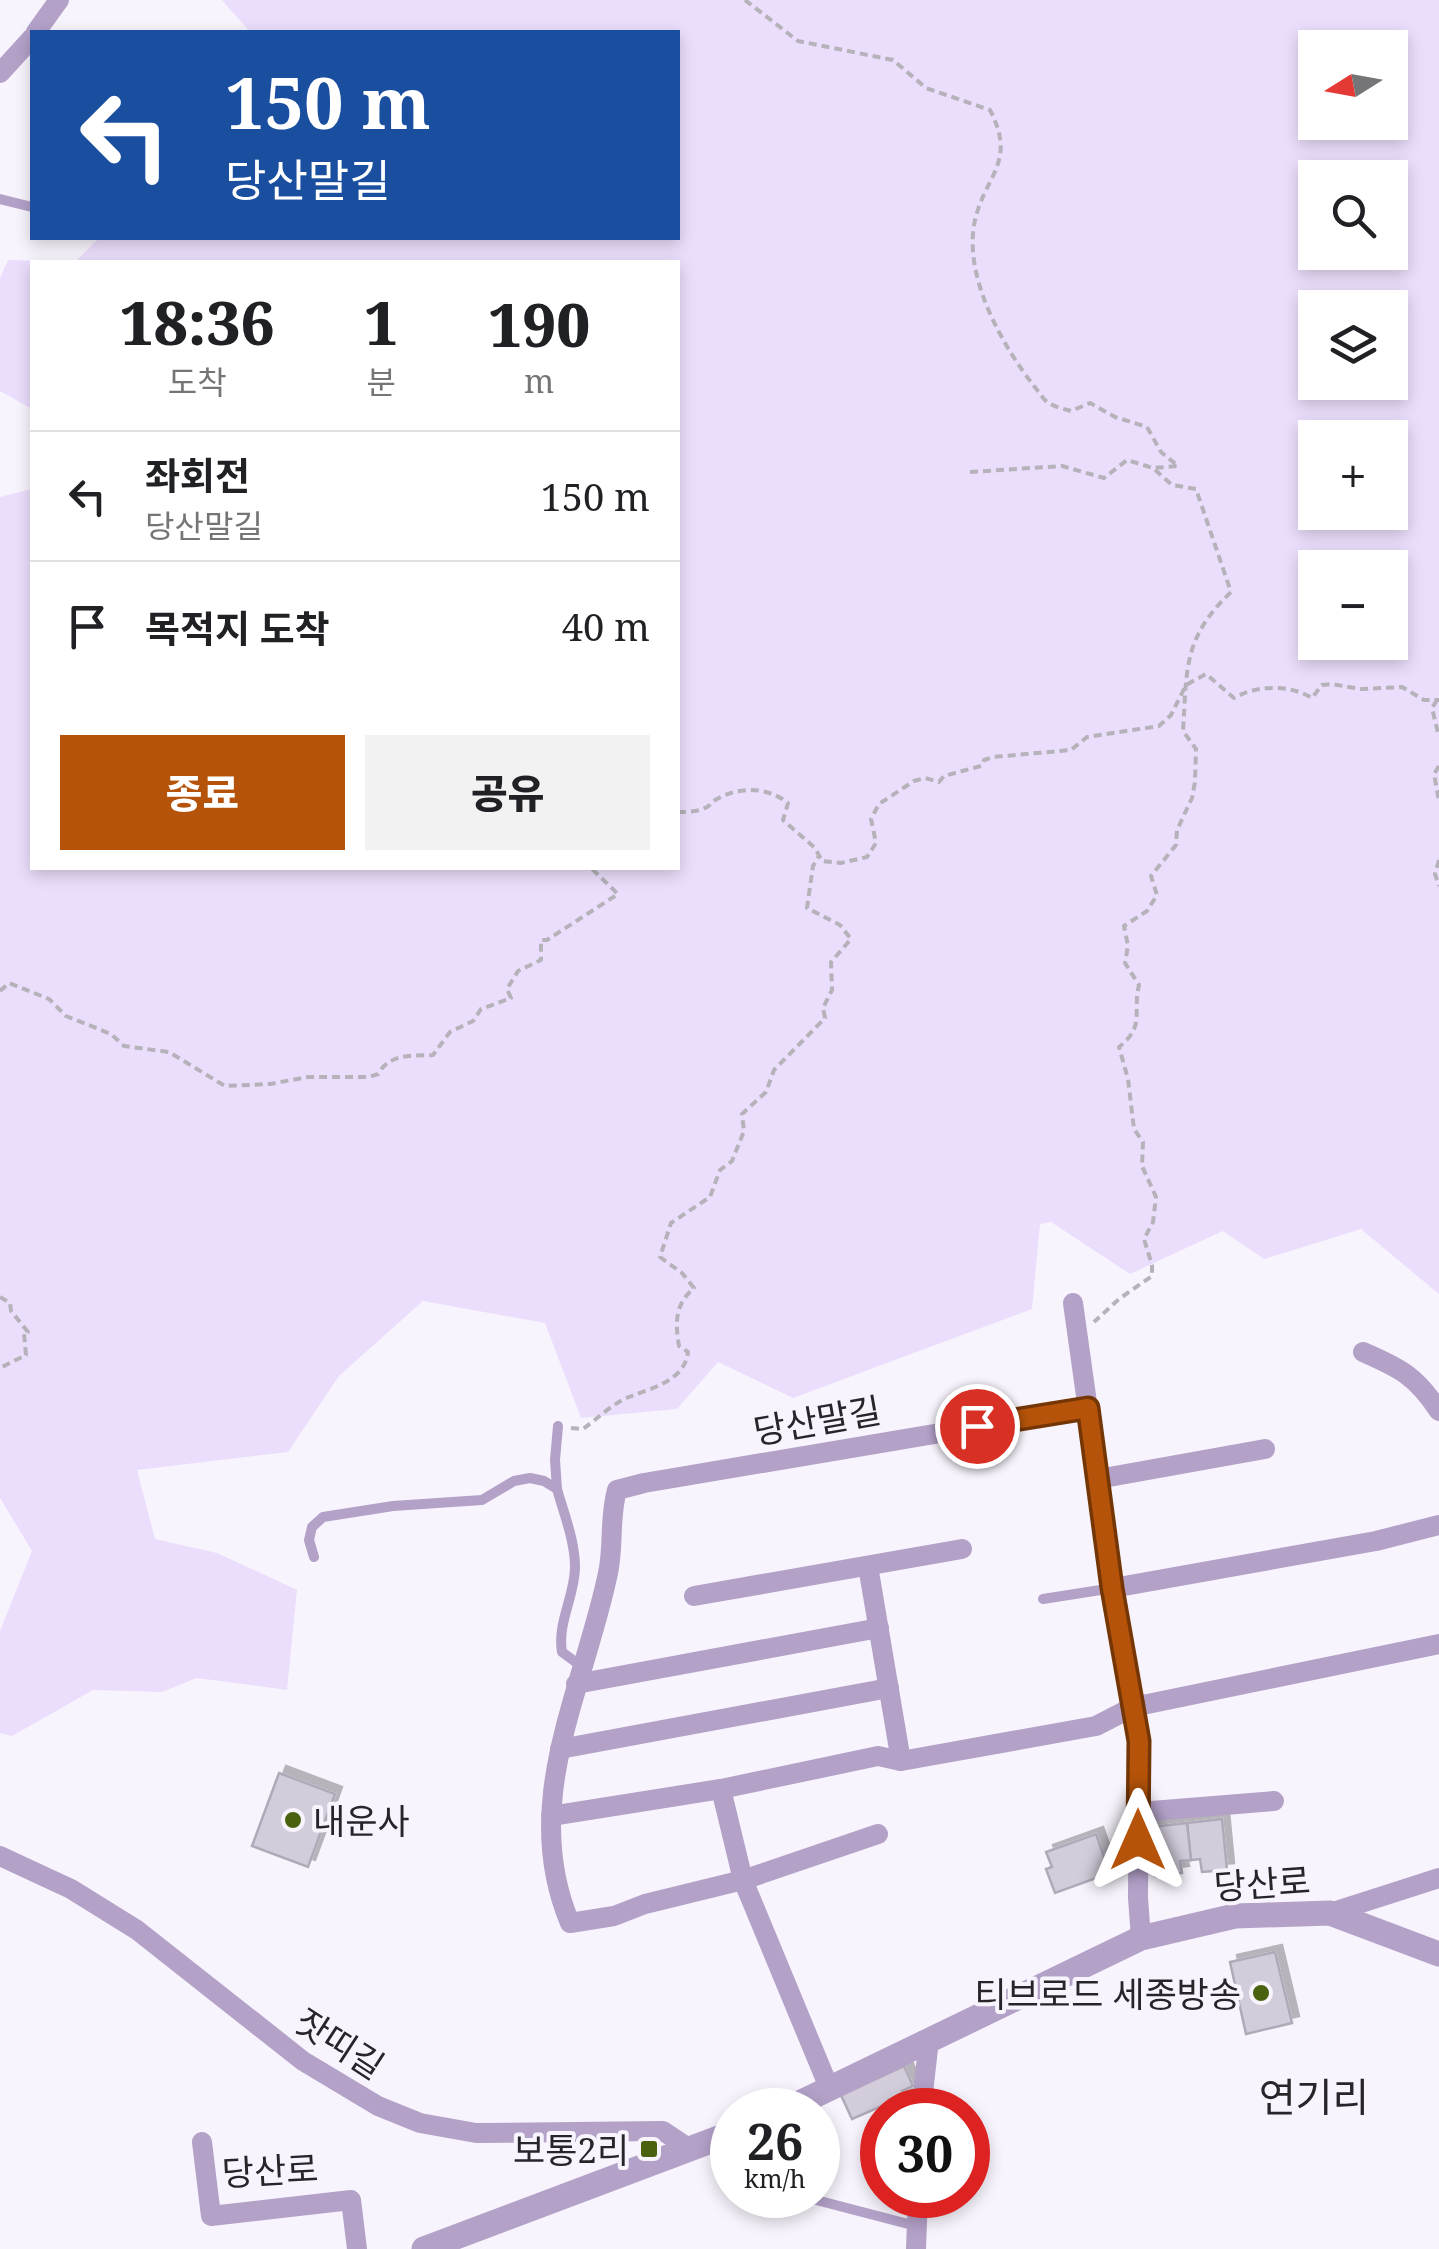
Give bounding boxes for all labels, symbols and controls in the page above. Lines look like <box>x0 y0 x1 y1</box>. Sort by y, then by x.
north arrow <box>1298 30 1408 140</box>
map controls <box>1298 30 1408 660</box>
text: 150 m <box>225 54 431 150</box>
icon: left <box>60 70 190 200</box>
text: 당산말길 <box>225 149 391 210</box>
button: search <box>1298 160 1408 270</box>
text: 18:36 <box>120 281 275 363</box>
text: 1 <box>364 281 398 363</box>
text: 190 <box>488 283 590 365</box>
button: layers <box>1298 290 1408 400</box>
text: m <box>524 359 554 402</box>
text: 도착 <box>168 360 227 403</box>
text: 분 <box>367 360 396 403</box>
button: + <box>1298 420 1408 530</box>
text: 좌회전 <box>145 449 250 501</box>
icon: left <box>60 469 115 524</box>
text: 150 m <box>540 470 650 522</box>
text: 당산말길 <box>145 504 263 547</box>
button: − <box>1298 550 1408 660</box>
icon: arrive <box>60 599 115 654</box>
text: 40 m <box>562 600 650 652</box>
text: 목적지 도착 <box>145 602 330 654</box>
button: 종료 <box>60 735 345 850</box>
button: 공유 <box>365 735 650 850</box>
pin <box>935 1384 1020 1469</box>
street label: 당산말길 <box>749 1386 885 1454</box>
icon: arrive <box>950 1399 1005 1454</box>
position arrow <box>1086 1788 1190 1892</box>
place label: 내운사 <box>313 1797 410 1844</box>
marker: 내운사 <box>282 1809 304 1831</box>
street label: 당산로 <box>1212 1856 1312 1910</box>
place label: 티브로드 세종방송 <box>974 1970 1241 2017</box>
marker: 티브로드 세종방송 <box>1250 1982 1272 2004</box>
street label: 잣띠길 <box>287 1997 393 2089</box>
district label: 연기리 <box>1259 2069 1369 2124</box>
speed limit sign: 30 <box>860 2088 990 2218</box>
text: 26 <box>747 2107 803 2175</box>
place label: 보통2리 <box>513 2126 629 2173</box>
marker: 보통2리 <box>638 2138 660 2160</box>
street label: 당산로 <box>221 2144 319 2196</box>
text: km/h <box>744 2161 806 2195</box>

